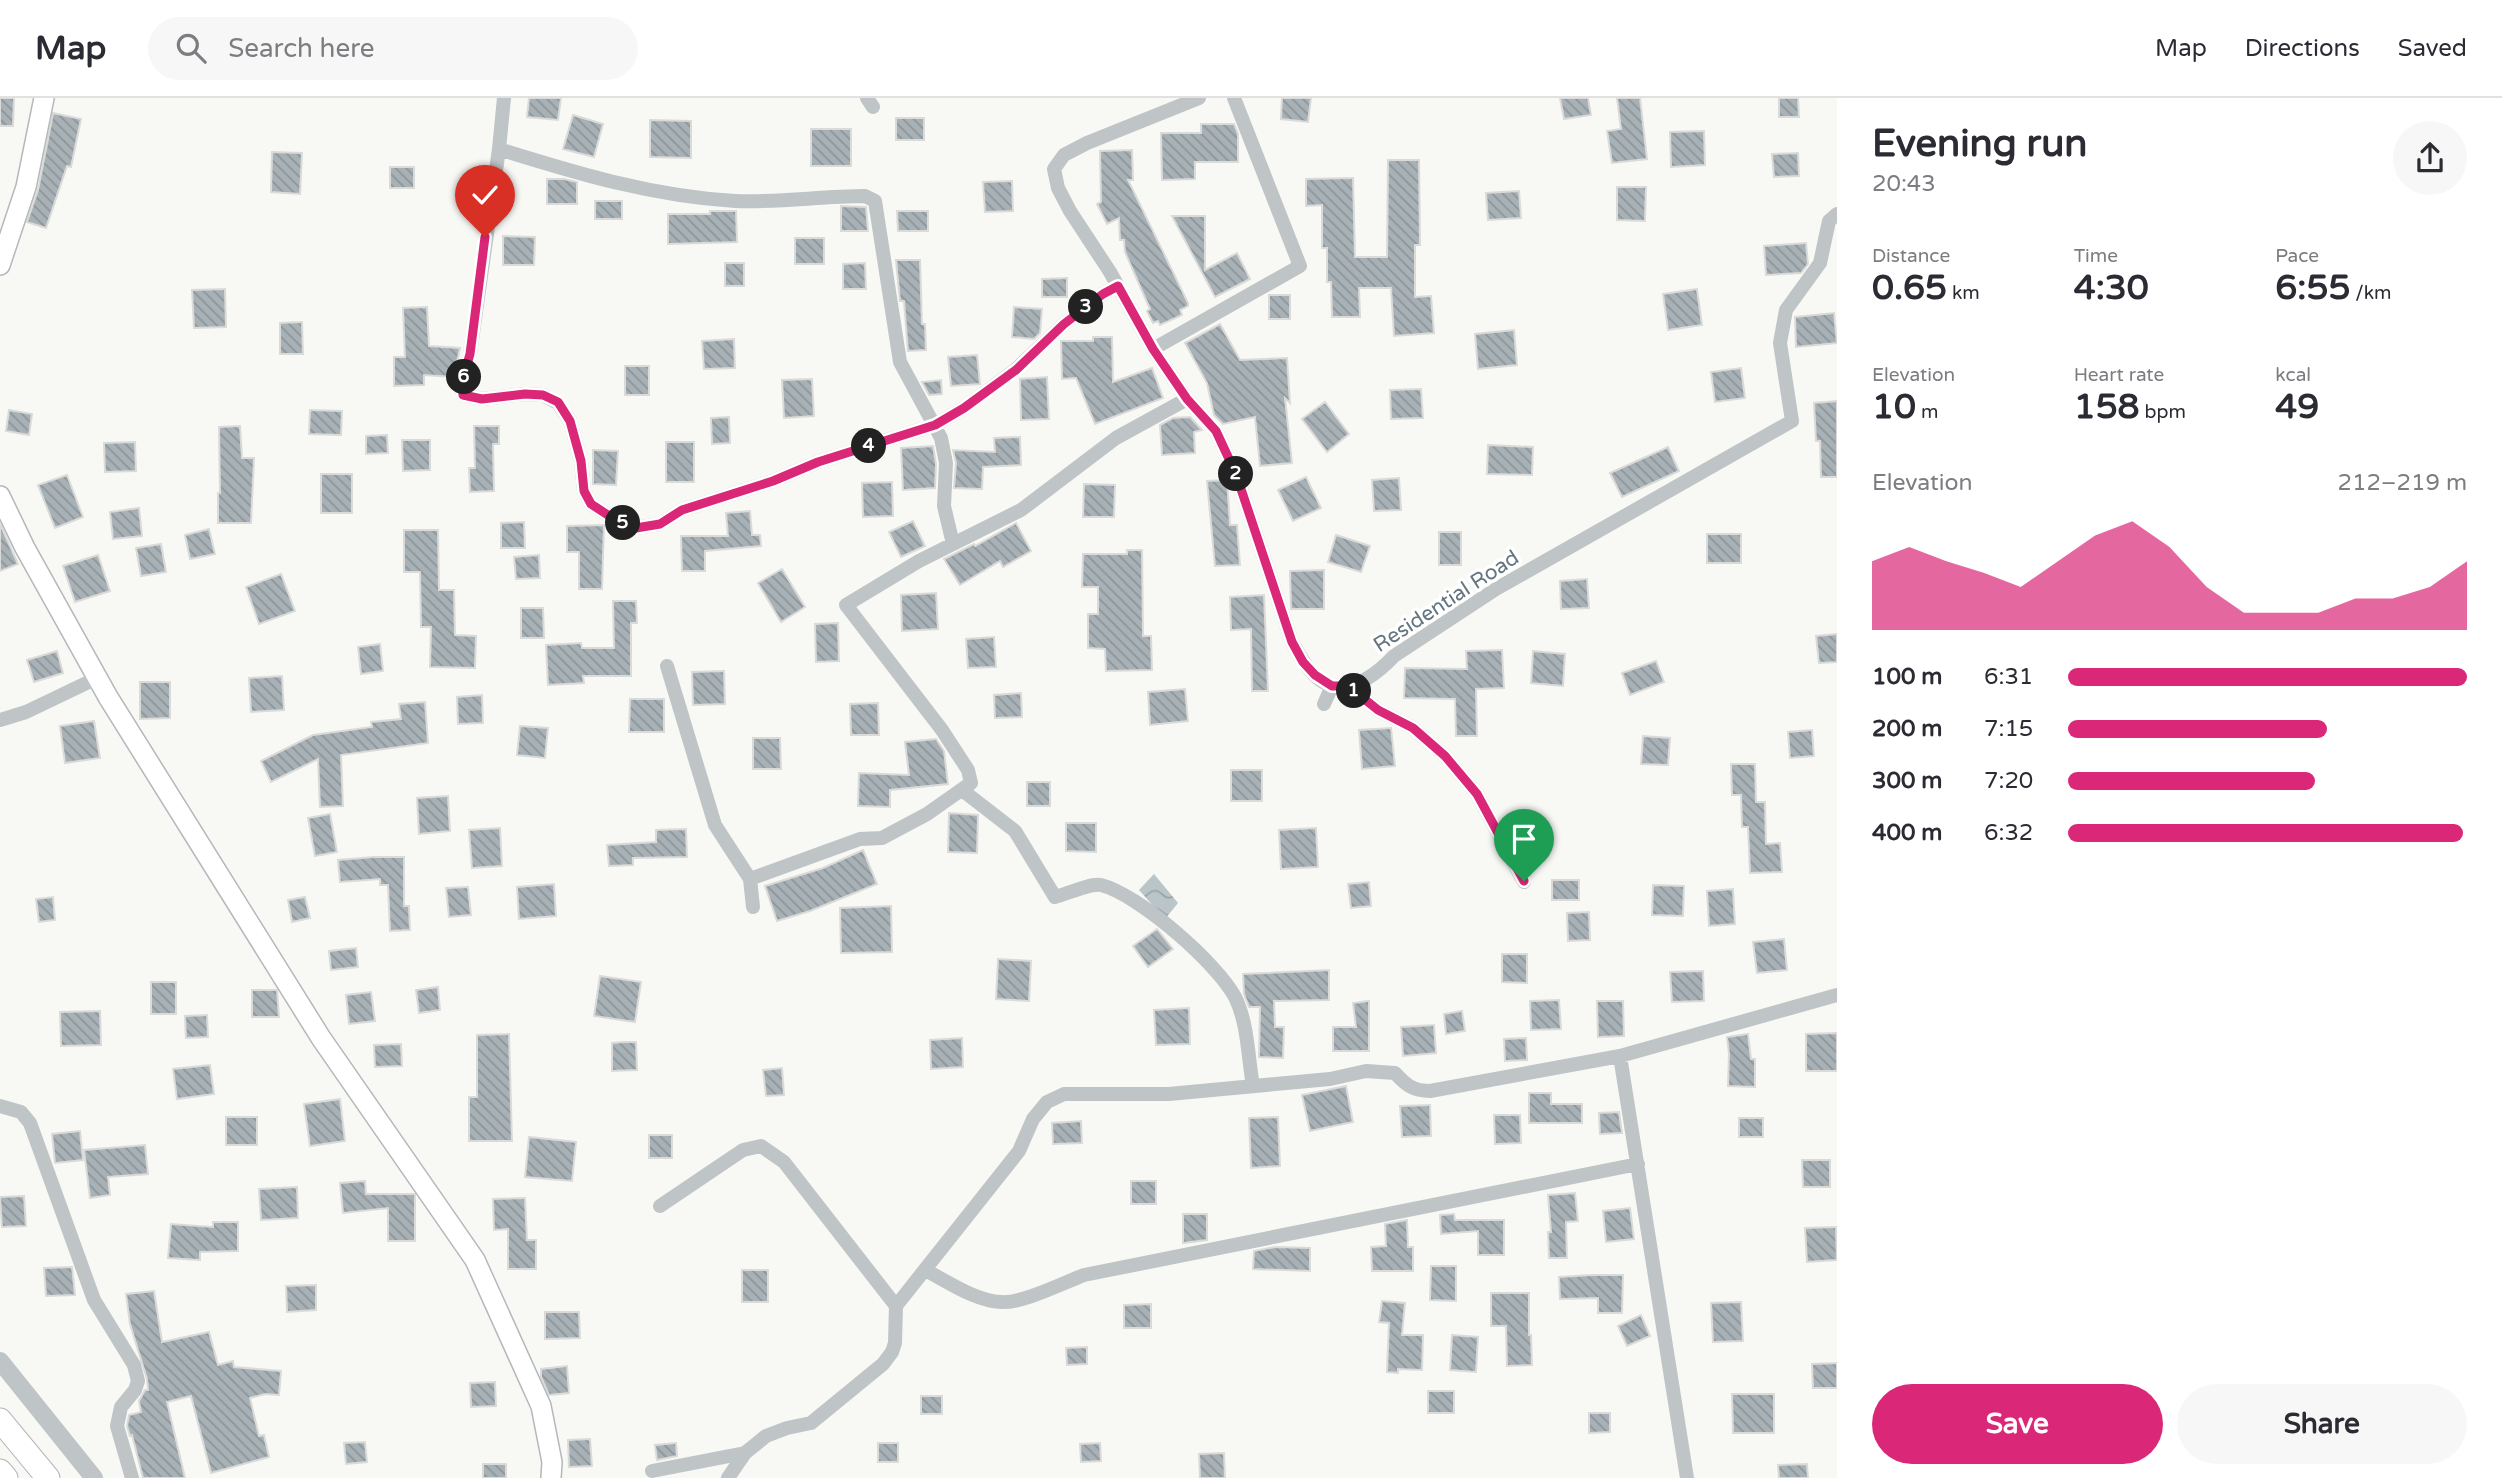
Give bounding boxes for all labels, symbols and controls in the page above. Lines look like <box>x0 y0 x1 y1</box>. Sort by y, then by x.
search box <box>148 17 638 80</box>
text: Map <box>35 29 106 68</box>
icon: search <box>172 29 210 67</box>
text: Search here <box>228 33 374 64</box>
text: Map <box>2155 34 2207 63</box>
text: Directions <box>2245 34 2360 63</box>
text: Saved <box>2398 34 2467 63</box>
text: Evening run <box>1872 121 2087 167</box>
button: share <box>2393 121 2467 195</box>
pin <box>455 165 515 237</box>
text: 20:43 <box>1872 170 1936 198</box>
icon: check <box>466 176 504 214</box>
text: Distance <box>1872 245 1950 267</box>
text: Time <box>2074 245 2118 267</box>
text: Pace <box>2275 245 2319 267</box>
text: 0.65 <box>1872 267 1947 309</box>
text: 4:30 <box>2074 267 2149 309</box>
text: 6:55 <box>2275 267 2350 309</box>
text: km <box>1947 282 1980 304</box>
text: /km <box>2350 282 2392 304</box>
pin: 3 <box>1068 290 1104 325</box>
text: 3 <box>1080 295 1091 317</box>
pin: 6 <box>447 360 482 394</box>
text: Elevation <box>1872 364 1955 386</box>
text: Heart rate <box>2074 364 2164 386</box>
text: kcal <box>2275 364 2311 386</box>
text: 6 <box>458 365 469 387</box>
text: 10 <box>1872 386 1916 428</box>
text: 158 <box>2074 386 2140 428</box>
text: 49 <box>2275 386 2319 428</box>
text: m <box>1916 401 1938 423</box>
text: bpm <box>2140 401 2186 423</box>
pin: 4 <box>852 428 886 464</box>
text: 4 <box>863 434 874 456</box>
pin: 2 <box>1218 456 1254 492</box>
text: 2 <box>1230 462 1241 484</box>
text: Elevation <box>1872 469 1973 497</box>
text: 212–219 m <box>2338 469 2467 497</box>
pin: 5 <box>606 506 640 540</box>
text: 5 <box>617 511 628 533</box>
street label: Residential Road <box>1369 545 1524 658</box>
text: 100 m <box>1872 663 1942 691</box>
text: 6:31 <box>1984 663 2033 691</box>
pin: 1 <box>1336 674 1372 708</box>
text: 1 <box>1348 679 1359 701</box>
text: 200 m <box>1872 715 1942 743</box>
text: 7:15 <box>1984 715 2033 743</box>
text: 300 m <box>1872 767 1942 795</box>
text: 7:20 <box>1984 767 2033 795</box>
pin <box>1494 809 1554 881</box>
text: 400 m <box>1872 819 1942 847</box>
text: 6:32 <box>1984 819 2033 847</box>
icon: arrive <box>1505 820 1543 858</box>
button: Save <box>1872 1384 2163 1464</box>
button: Share <box>2177 1384 2467 1464</box>

